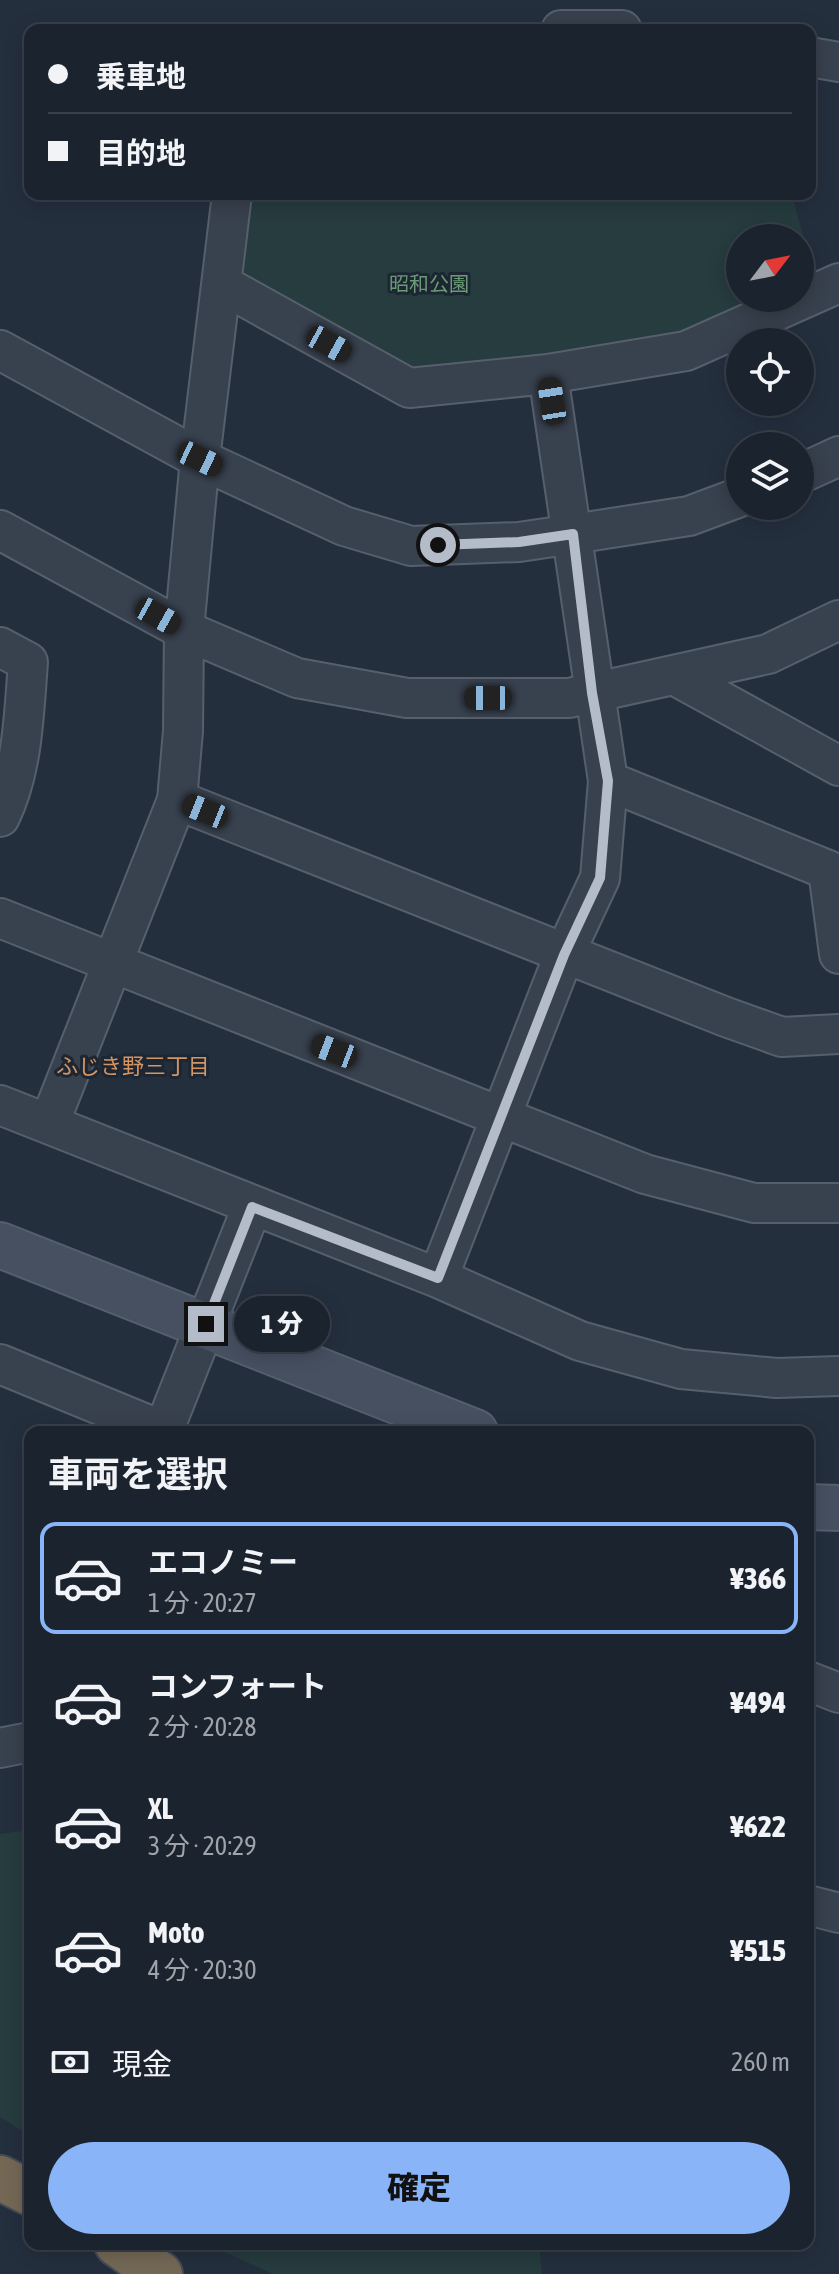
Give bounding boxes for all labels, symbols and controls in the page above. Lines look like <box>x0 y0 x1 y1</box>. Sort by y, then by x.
text: 乗車地 <box>96 59 186 93</box>
text: 目的地 <box>96 136 186 170</box>
north arrow <box>726 224 814 312</box>
map controls <box>726 224 814 520</box>
park label: 昭和公園 <box>389 272 469 295</box>
car <box>302 322 356 366</box>
button: locate <box>726 328 814 416</box>
car <box>536 375 568 427</box>
button: layers <box>726 432 814 520</box>
car <box>173 438 227 480</box>
route start <box>420 527 456 563</box>
car <box>131 594 185 638</box>
car <box>464 686 512 710</box>
car <box>178 791 232 831</box>
car <box>307 1031 361 1071</box>
district label: ふじき野三丁目 <box>56 1053 210 1079</box>
callout: 1 分 <box>234 1296 330 1352</box>
route end <box>188 1306 224 1342</box>
text: 1 分 <box>261 1309 303 1339</box>
text: 車両を選択 <box>48 1453 228 1495</box>
icon: car <box>52 1542 124 1614</box>
text: エコノミー <box>148 1545 298 1579</box>
text: ¥366 <box>730 1561 786 1595</box>
text: 1 分 · 20:27 <box>148 1588 257 1618</box>
icon: car <box>52 1666 124 1738</box>
text: コンフォート <box>148 1669 327 1703</box>
text: ¥494 <box>730 1685 786 1719</box>
text: 2 分 · 20:28 <box>148 1712 257 1742</box>
icon: car <box>52 1790 124 1862</box>
text: XL <box>148 1791 173 1825</box>
text: ¥622 <box>730 1809 786 1843</box>
text: 3 分 · 20:29 <box>148 1831 257 1861</box>
icon: car <box>52 1914 124 1986</box>
text: Moto <box>148 1915 205 1949</box>
text: ¥515 <box>730 1933 786 1967</box>
text: 4 分 · 20:30 <box>148 1955 257 1985</box>
icon: cash <box>48 2040 92 2084</box>
text: 現金 <box>112 2047 172 2081</box>
text: 260 m <box>731 2047 790 2077</box>
button: 確定 <box>48 2142 790 2234</box>

